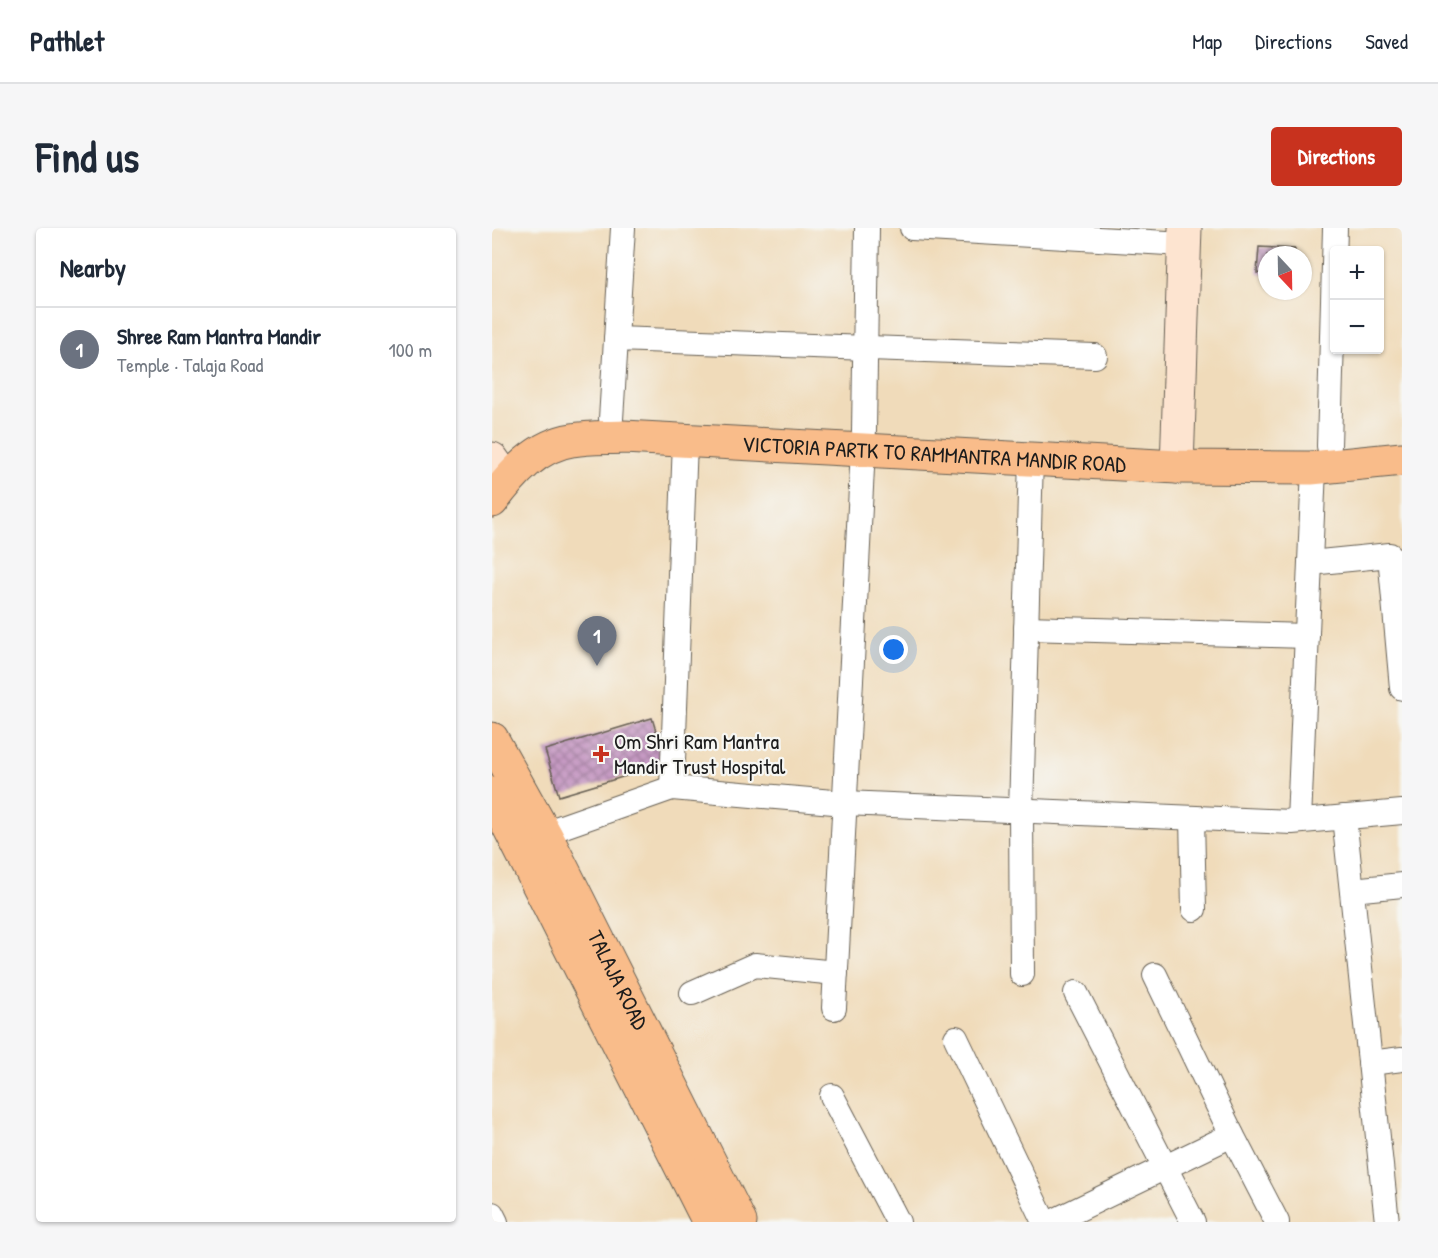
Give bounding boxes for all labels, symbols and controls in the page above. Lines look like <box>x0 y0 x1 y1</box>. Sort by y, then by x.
text: Pathlet <box>30 22 104 60</box>
text: Map <box>1192 27 1222 56</box>
text: Directions <box>1255 27 1332 56</box>
text: Saved <box>1365 27 1408 56</box>
button: Directions <box>1271 127 1402 186</box>
text: Find us <box>36 128 139 185</box>
north arrow <box>1258 246 1312 300</box>
map controls <box>1330 246 1384 354</box>
button: + <box>1330 246 1384 300</box>
text: Nearby <box>60 250 126 285</box>
button: − <box>1330 300 1384 354</box>
text: Shree Ram Mantra Mandir <box>117 321 321 351</box>
text: 1 <box>76 336 83 363</box>
text: 100 m <box>389 336 432 363</box>
text: Temple · Talaja Road <box>117 351 263 378</box>
street label: VICTORIA PARTK TO RAMMANTRA MANDIR ROAD <box>741 428 1127 479</box>
pin: 1 <box>578 616 616 666</box>
your location <box>879 635 908 664</box>
place label: Om Shri Ram Mantra Mandir Trust Hospital <box>614 726 786 781</box>
marker: Om Shri Ram Mantra Mandir Trust Hospital <box>592 745 610 763</box>
street label: TALAJA ROAD <box>581 925 656 1035</box>

